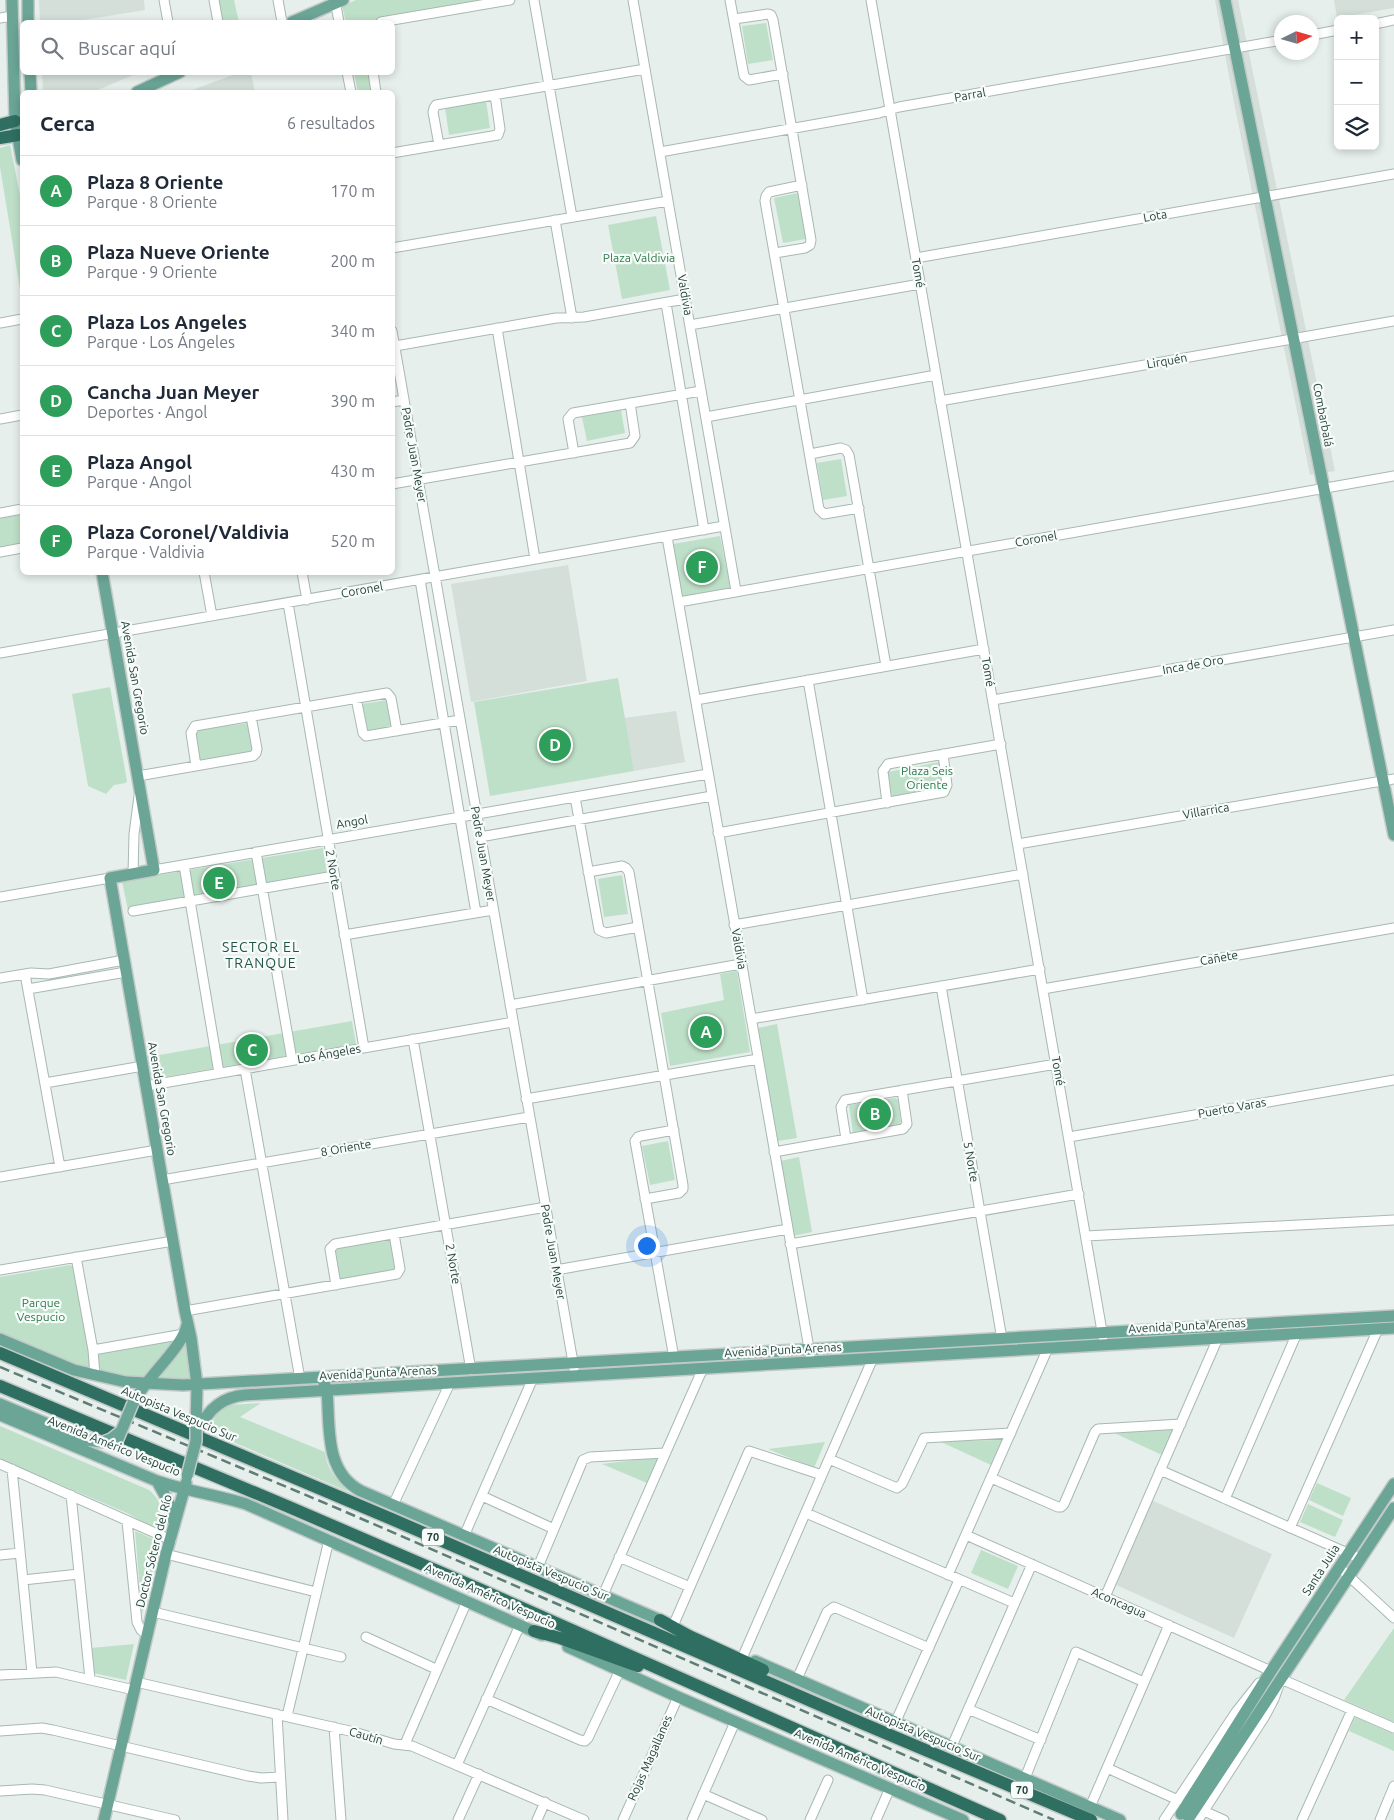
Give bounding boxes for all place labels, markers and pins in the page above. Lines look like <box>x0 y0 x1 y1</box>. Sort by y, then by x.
pin: F <box>686 548 718 586</box>
pin: D <box>539 726 571 764</box>
pin: E <box>203 864 235 902</box>
pin: A <box>690 1013 722 1051</box>
pin: C <box>236 1031 268 1069</box>
pin: B <box>859 1095 891 1133</box>

